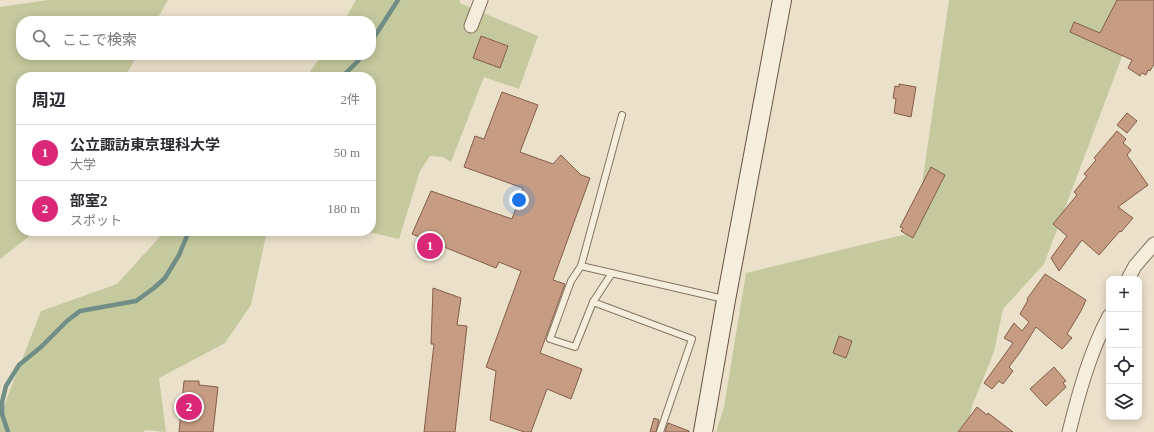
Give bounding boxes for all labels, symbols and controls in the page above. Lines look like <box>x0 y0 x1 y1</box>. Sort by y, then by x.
search box <box>16 16 376 60</box>
icon: search <box>30 27 52 49</box>
text: ここで検索 <box>62 32 137 48</box>
text: 周辺 <box>32 91 66 110</box>
text: 2件 <box>340 92 360 107</box>
text: 公立諏訪東京理科大学 <box>70 137 220 153</box>
text: 1 <box>42 145 48 160</box>
text: 50 m <box>334 145 360 160</box>
text: 大学 <box>70 157 96 172</box>
your location <box>509 190 529 210</box>
text: 部室2 <box>70 193 108 209</box>
text: 2 <box>42 201 48 216</box>
text: 180 m <box>327 201 360 216</box>
text: スポット <box>70 213 122 228</box>
pin: 1 <box>417 231 443 261</box>
map controls <box>1106 276 1142 420</box>
button: + <box>1106 276 1142 312</box>
button: − <box>1106 312 1142 348</box>
button: locate <box>1106 348 1142 384</box>
button: layers <box>1106 384 1142 420</box>
pin: 2 <box>176 392 202 422</box>

